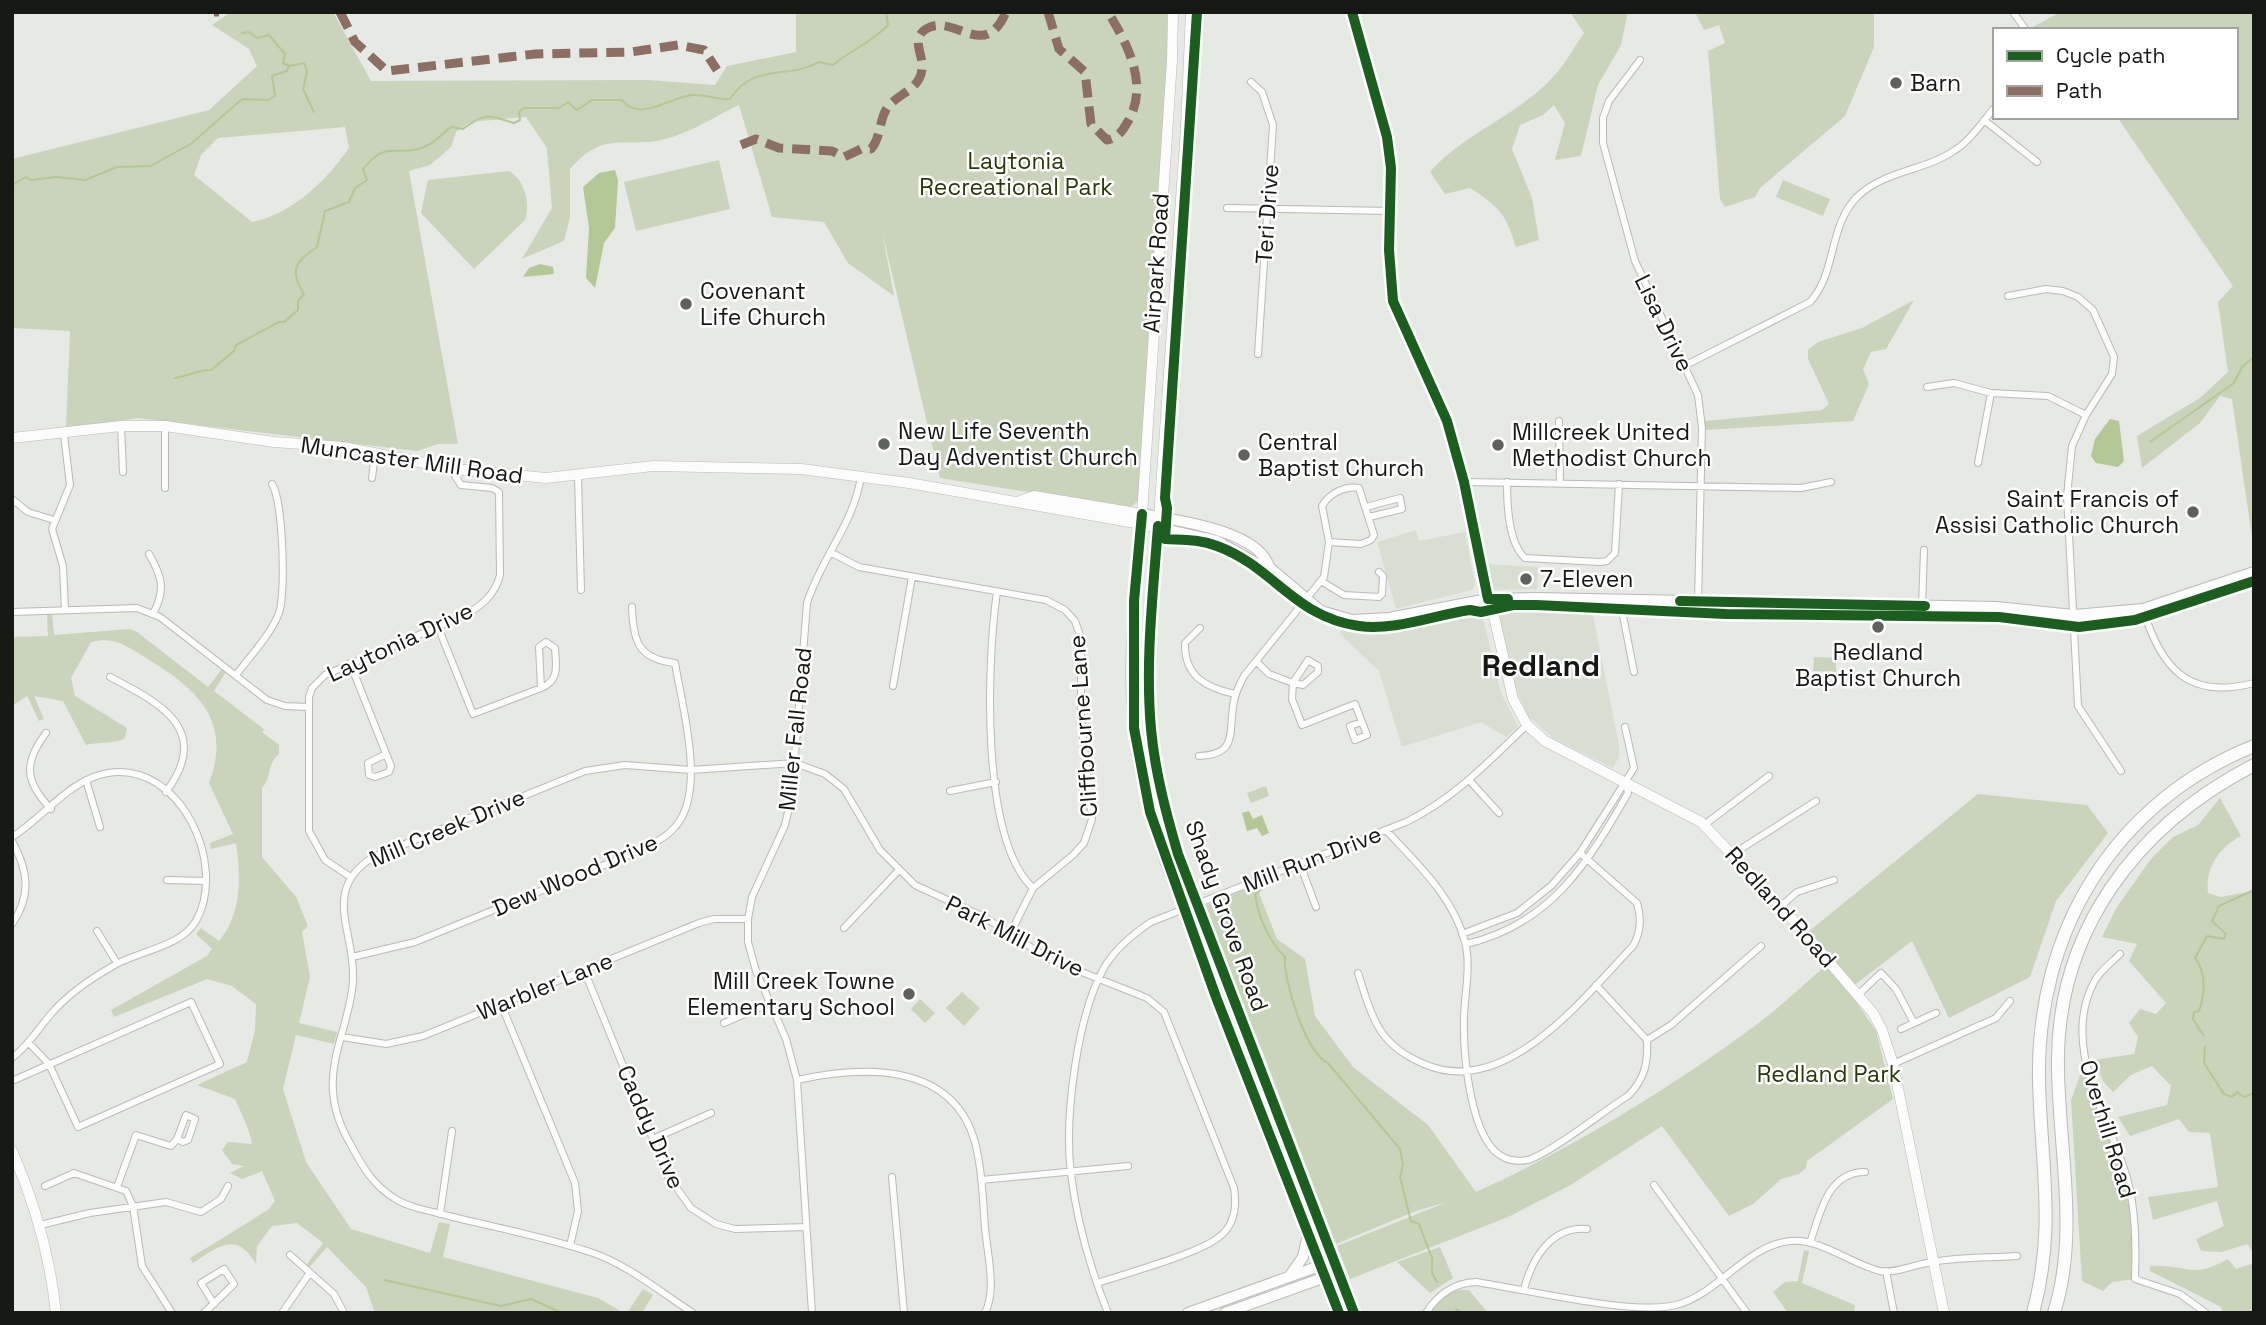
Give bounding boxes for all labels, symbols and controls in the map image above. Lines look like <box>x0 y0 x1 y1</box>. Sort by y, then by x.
legend <box>1993 28 2238 119</box>
text: Cycle path <box>2056 42 2165 69</box>
place label: Barn <box>1910 68 1961 98</box>
marker: Barn <box>1888 75 1904 91</box>
text: Path <box>2056 77 2102 104</box>
park label: Laytonia Recreational Park <box>919 146 1113 202</box>
street label: Teri Drive <box>1249 163 1285 265</box>
street label: Airpark Road <box>1136 192 1176 334</box>
street label: Lisa Drive <box>1628 269 1700 377</box>
place label: Covenant Life Church <box>700 276 826 332</box>
marker: Covenant Life Church <box>678 296 694 312</box>
place label: New Life Seventh Day Adventist Church <box>898 416 1138 472</box>
place label: Millcreek United Methodist Church <box>1512 417 1712 473</box>
place label: Central Baptist Church <box>1258 427 1424 483</box>
street label: Muncaster Mill Road <box>299 430 525 490</box>
marker: New Life Seventh Day Adventist Church <box>876 436 892 452</box>
marker: Millcreek United Methodist Church <box>1490 437 1506 453</box>
marker: Central Baptist Church <box>1236 447 1252 463</box>
place label: Saint Francis of Assisi Catholic Church <box>1935 484 2179 540</box>
marker: Saint Francis of Assisi Catholic Church <box>2185 504 2201 520</box>
place label: 7-Eleven <box>1540 564 1633 594</box>
marker: 7-Eleven <box>1518 571 1534 587</box>
street label: Laytonia Drive <box>322 595 478 689</box>
marker: Redland Baptist Church <box>1870 619 1886 635</box>
street label: Cliffbourne Lane <box>1062 634 1104 818</box>
place label: Redland Baptist Church <box>1795 637 1961 693</box>
street label: Miller Fall Road <box>772 646 818 812</box>
district label: Redland <box>1482 646 1600 685</box>
street label: Mill Creek Drive <box>365 782 529 874</box>
street label: Shady Grove Road <box>1179 816 1275 1016</box>
street label: Mill Run Drive <box>1238 819 1386 899</box>
street label: Dew Wood Drive <box>488 827 662 923</box>
street label: Redland Road <box>1719 840 1843 974</box>
street label: Park Mill Drive <box>941 888 1089 984</box>
street label: Warbler Lane <box>473 945 617 1027</box>
place label: Mill Creek Towne Elementary School <box>687 966 895 1022</box>
marker: Mill Creek Towne Elementary School <box>901 986 917 1002</box>
street label: Overhill Road <box>2073 1056 2143 1202</box>
park label: Redland Park <box>1757 1059 1901 1089</box>
street label: Caddy Drive <box>610 1060 692 1194</box>

